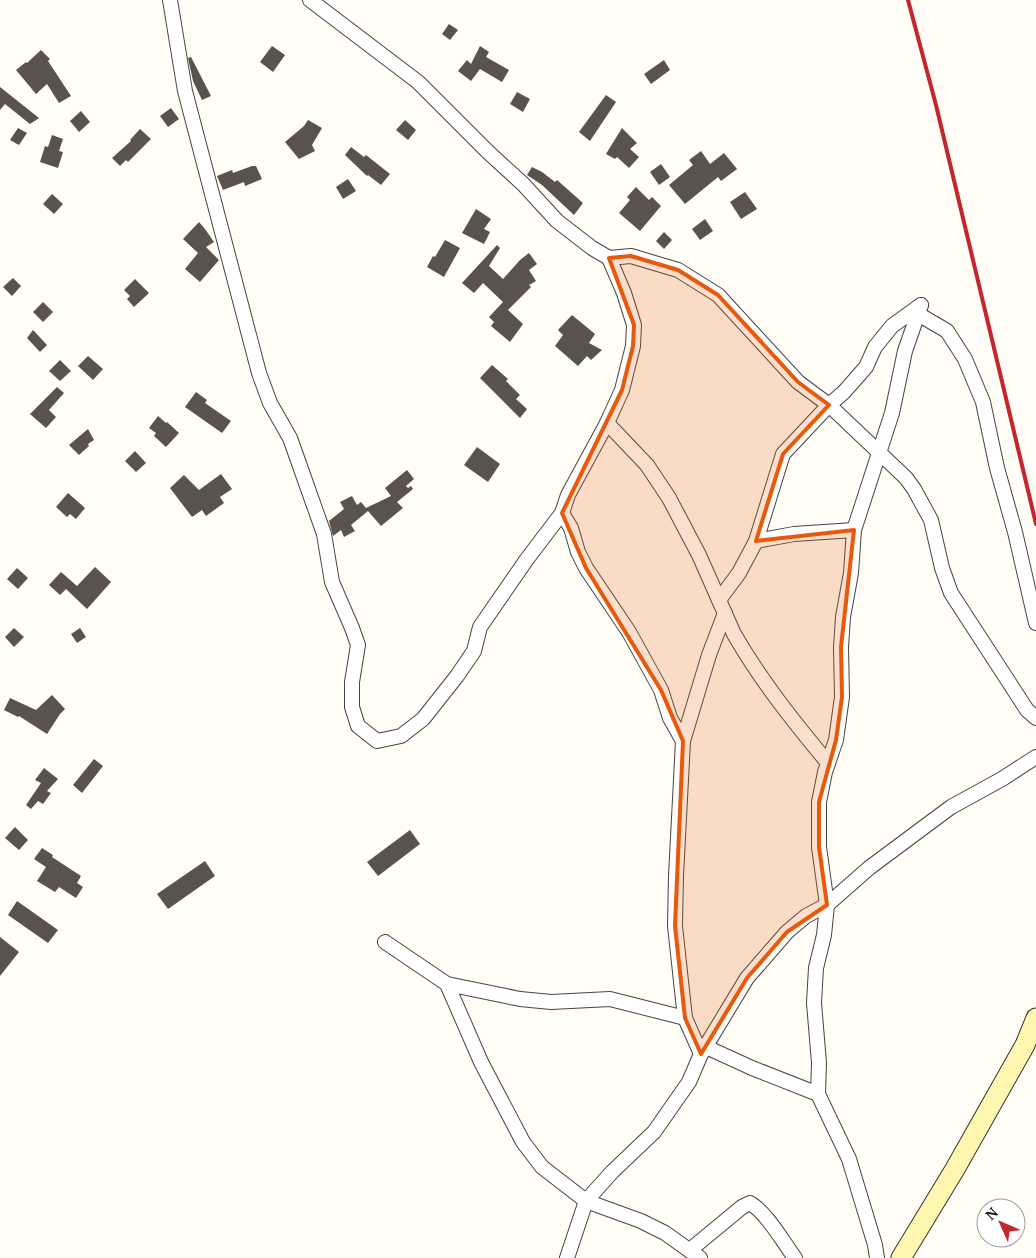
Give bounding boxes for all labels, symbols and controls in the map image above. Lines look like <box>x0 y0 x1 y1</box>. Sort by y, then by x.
north arrow <box>976 1198 1026 1248</box>
text: N <box>981 1203 1002 1224</box>

